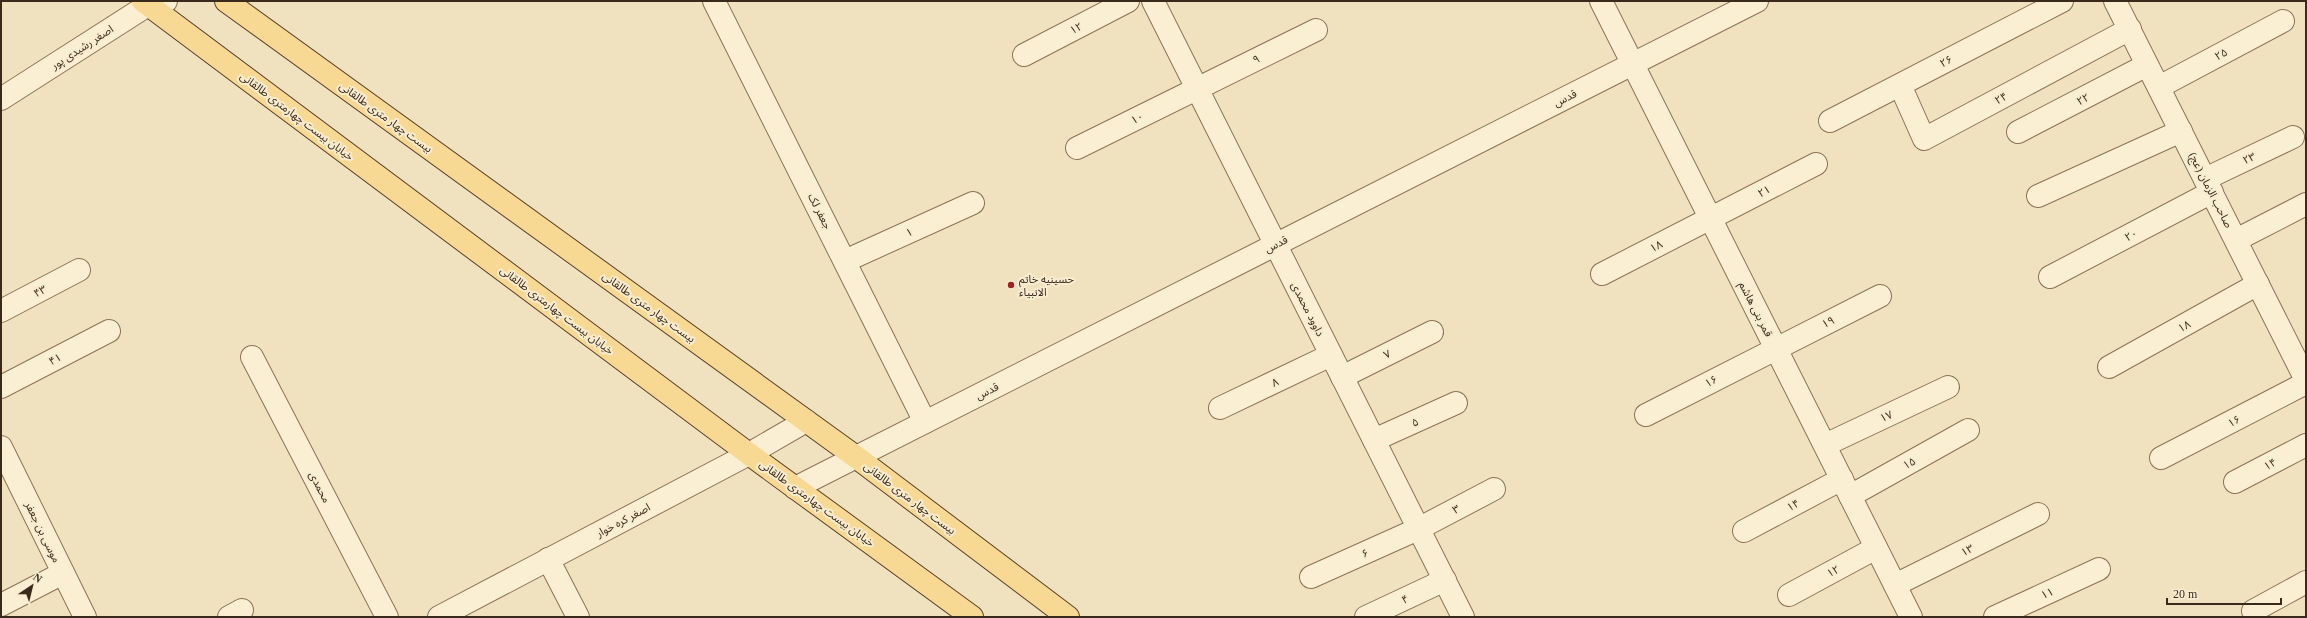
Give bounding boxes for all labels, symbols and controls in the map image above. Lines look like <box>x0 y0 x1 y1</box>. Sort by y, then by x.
street label: ۱۲ <box>1068 20 1084 36</box>
street label: اصغر رشیدی پور <box>48 23 116 74</box>
street label: ۲۵ <box>2213 46 2229 62</box>
street label: ۹ <box>1251 52 1261 66</box>
street label: ۲۶ <box>1938 53 1954 69</box>
street label: خیابان بیست چهارمتری طالقانی <box>237 69 356 164</box>
street label: بیست چهار متری طالقانی <box>336 79 435 156</box>
street label: قدس <box>1552 87 1579 110</box>
street label: ۲۴ <box>1993 90 2009 106</box>
street label: ۲۲ <box>2075 91 2091 107</box>
street label: ۱۰ <box>1129 110 1145 126</box>
street label: صاحب الزمان (عج) <box>2185 150 2235 231</box>
street label: ۲۳ <box>2241 150 2257 166</box>
street label: ۲۱ <box>1756 183 1772 199</box>
street label: جعفر لک <box>805 191 834 232</box>
street label: ۱ <box>904 225 914 239</box>
street label: ۲۰ <box>2123 227 2139 243</box>
street label: قدس <box>1263 233 1290 256</box>
street label: ۱۸ <box>1648 237 1665 254</box>
street label: خیابان بیست چهارمتری طالقانی <box>497 263 616 358</box>
street label: بیست چهار متری طالقانی <box>599 269 698 346</box>
place label: حسینیه خاتم الانبیاء <box>1019 273 1075 299</box>
street label: قمر بنی هاشم <box>1734 279 1775 340</box>
marker: حسینیه خاتم الانبیاء <box>1006 280 1016 290</box>
street label: داوود محمدی <box>1288 280 1327 338</box>
street label: ۴۳ <box>32 283 48 299</box>
street label: ۱۹ <box>1820 314 1836 330</box>
street label: ۱۸ <box>2176 317 2193 334</box>
street label: ۷ <box>1381 347 1393 361</box>
street label: ۴۱ <box>47 351 63 367</box>
street label: ۱۶ <box>1703 373 1719 389</box>
street label: ۸ <box>1270 375 1281 389</box>
street label: قدس <box>974 380 1001 403</box>
street label: ۱۷ <box>1878 408 1895 424</box>
street label: ۱۶ <box>2226 413 2242 429</box>
street label: ۵ <box>1410 415 1420 429</box>
street label: ۱۵ <box>1901 455 1917 471</box>
street label: ۱۴ <box>2262 456 2278 472</box>
street label: خیابان بیست چهارمتری طالقانی <box>756 457 877 551</box>
street label: بیست چهار متری طالقانی <box>861 460 958 538</box>
street label: محمدی <box>306 469 333 505</box>
street label: ۱۴ <box>1785 497 1801 513</box>
street label: موسی بن جعفر <box>22 499 63 565</box>
street label: اصغر کره خوار <box>593 501 652 541</box>
street label: ۳ <box>1450 502 1462 516</box>
street label: ۱۳ <box>1959 542 1975 558</box>
street label: ۶ <box>1360 546 1370 560</box>
street label: ۱۲ <box>1825 563 1841 579</box>
north arrow <box>12 566 52 606</box>
text: N <box>31 571 44 585</box>
scale bar <box>2167 580 2281 606</box>
street label: ۱۱ <box>2039 585 2055 601</box>
text: 20 m <box>2173 587 2198 601</box>
street label: ۴ <box>1400 592 1410 606</box>

